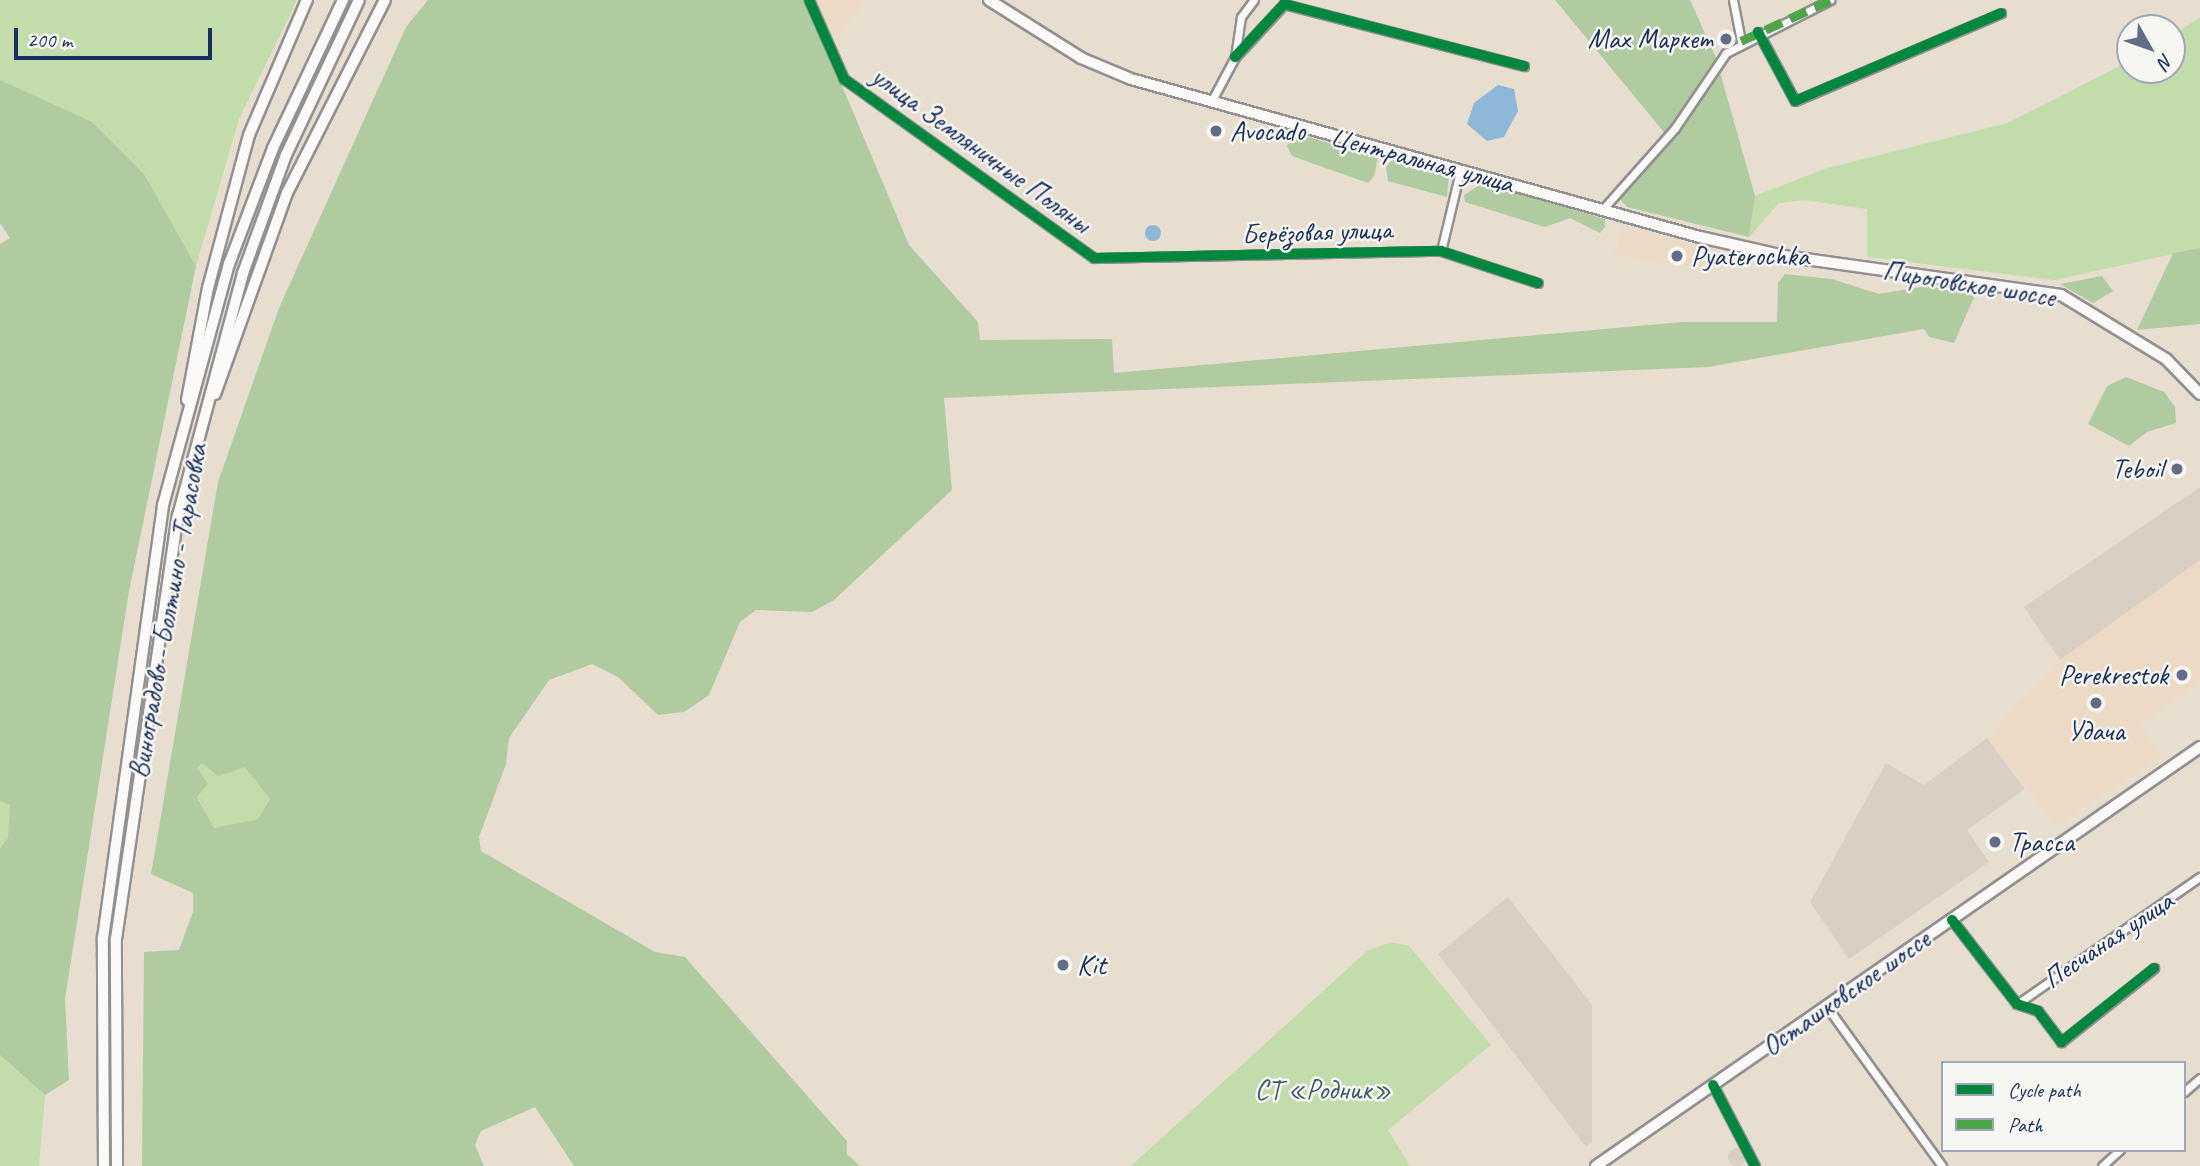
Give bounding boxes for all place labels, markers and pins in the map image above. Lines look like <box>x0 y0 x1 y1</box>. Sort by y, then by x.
place label: Мах Маркет <box>1585 22 1712 56</box>
marker: Мах Маркет <box>1718 31 1734 47</box>
place label: Avocado <box>1230 114 1305 148</box>
marker: Avocado <box>1208 123 1224 139</box>
place label: Pyaterochka <box>1691 239 1809 273</box>
marker: Pyaterochka <box>1669 248 1685 264</box>
place label: Teboil <box>2112 452 2163 486</box>
marker: Teboil <box>2169 461 2185 477</box>
place label: Perekrestok <box>2059 658 2168 692</box>
marker: Perekrestok <box>2174 667 2190 683</box>
marker: Удача <box>2088 695 2104 711</box>
place label: Удача <box>2068 714 2124 748</box>
place label: Трасса <box>2009 825 2074 859</box>
marker: Трасса <box>1987 834 2003 850</box>
place label: Kit <box>1077 948 1106 982</box>
marker: Kit <box>1055 957 1071 973</box>

